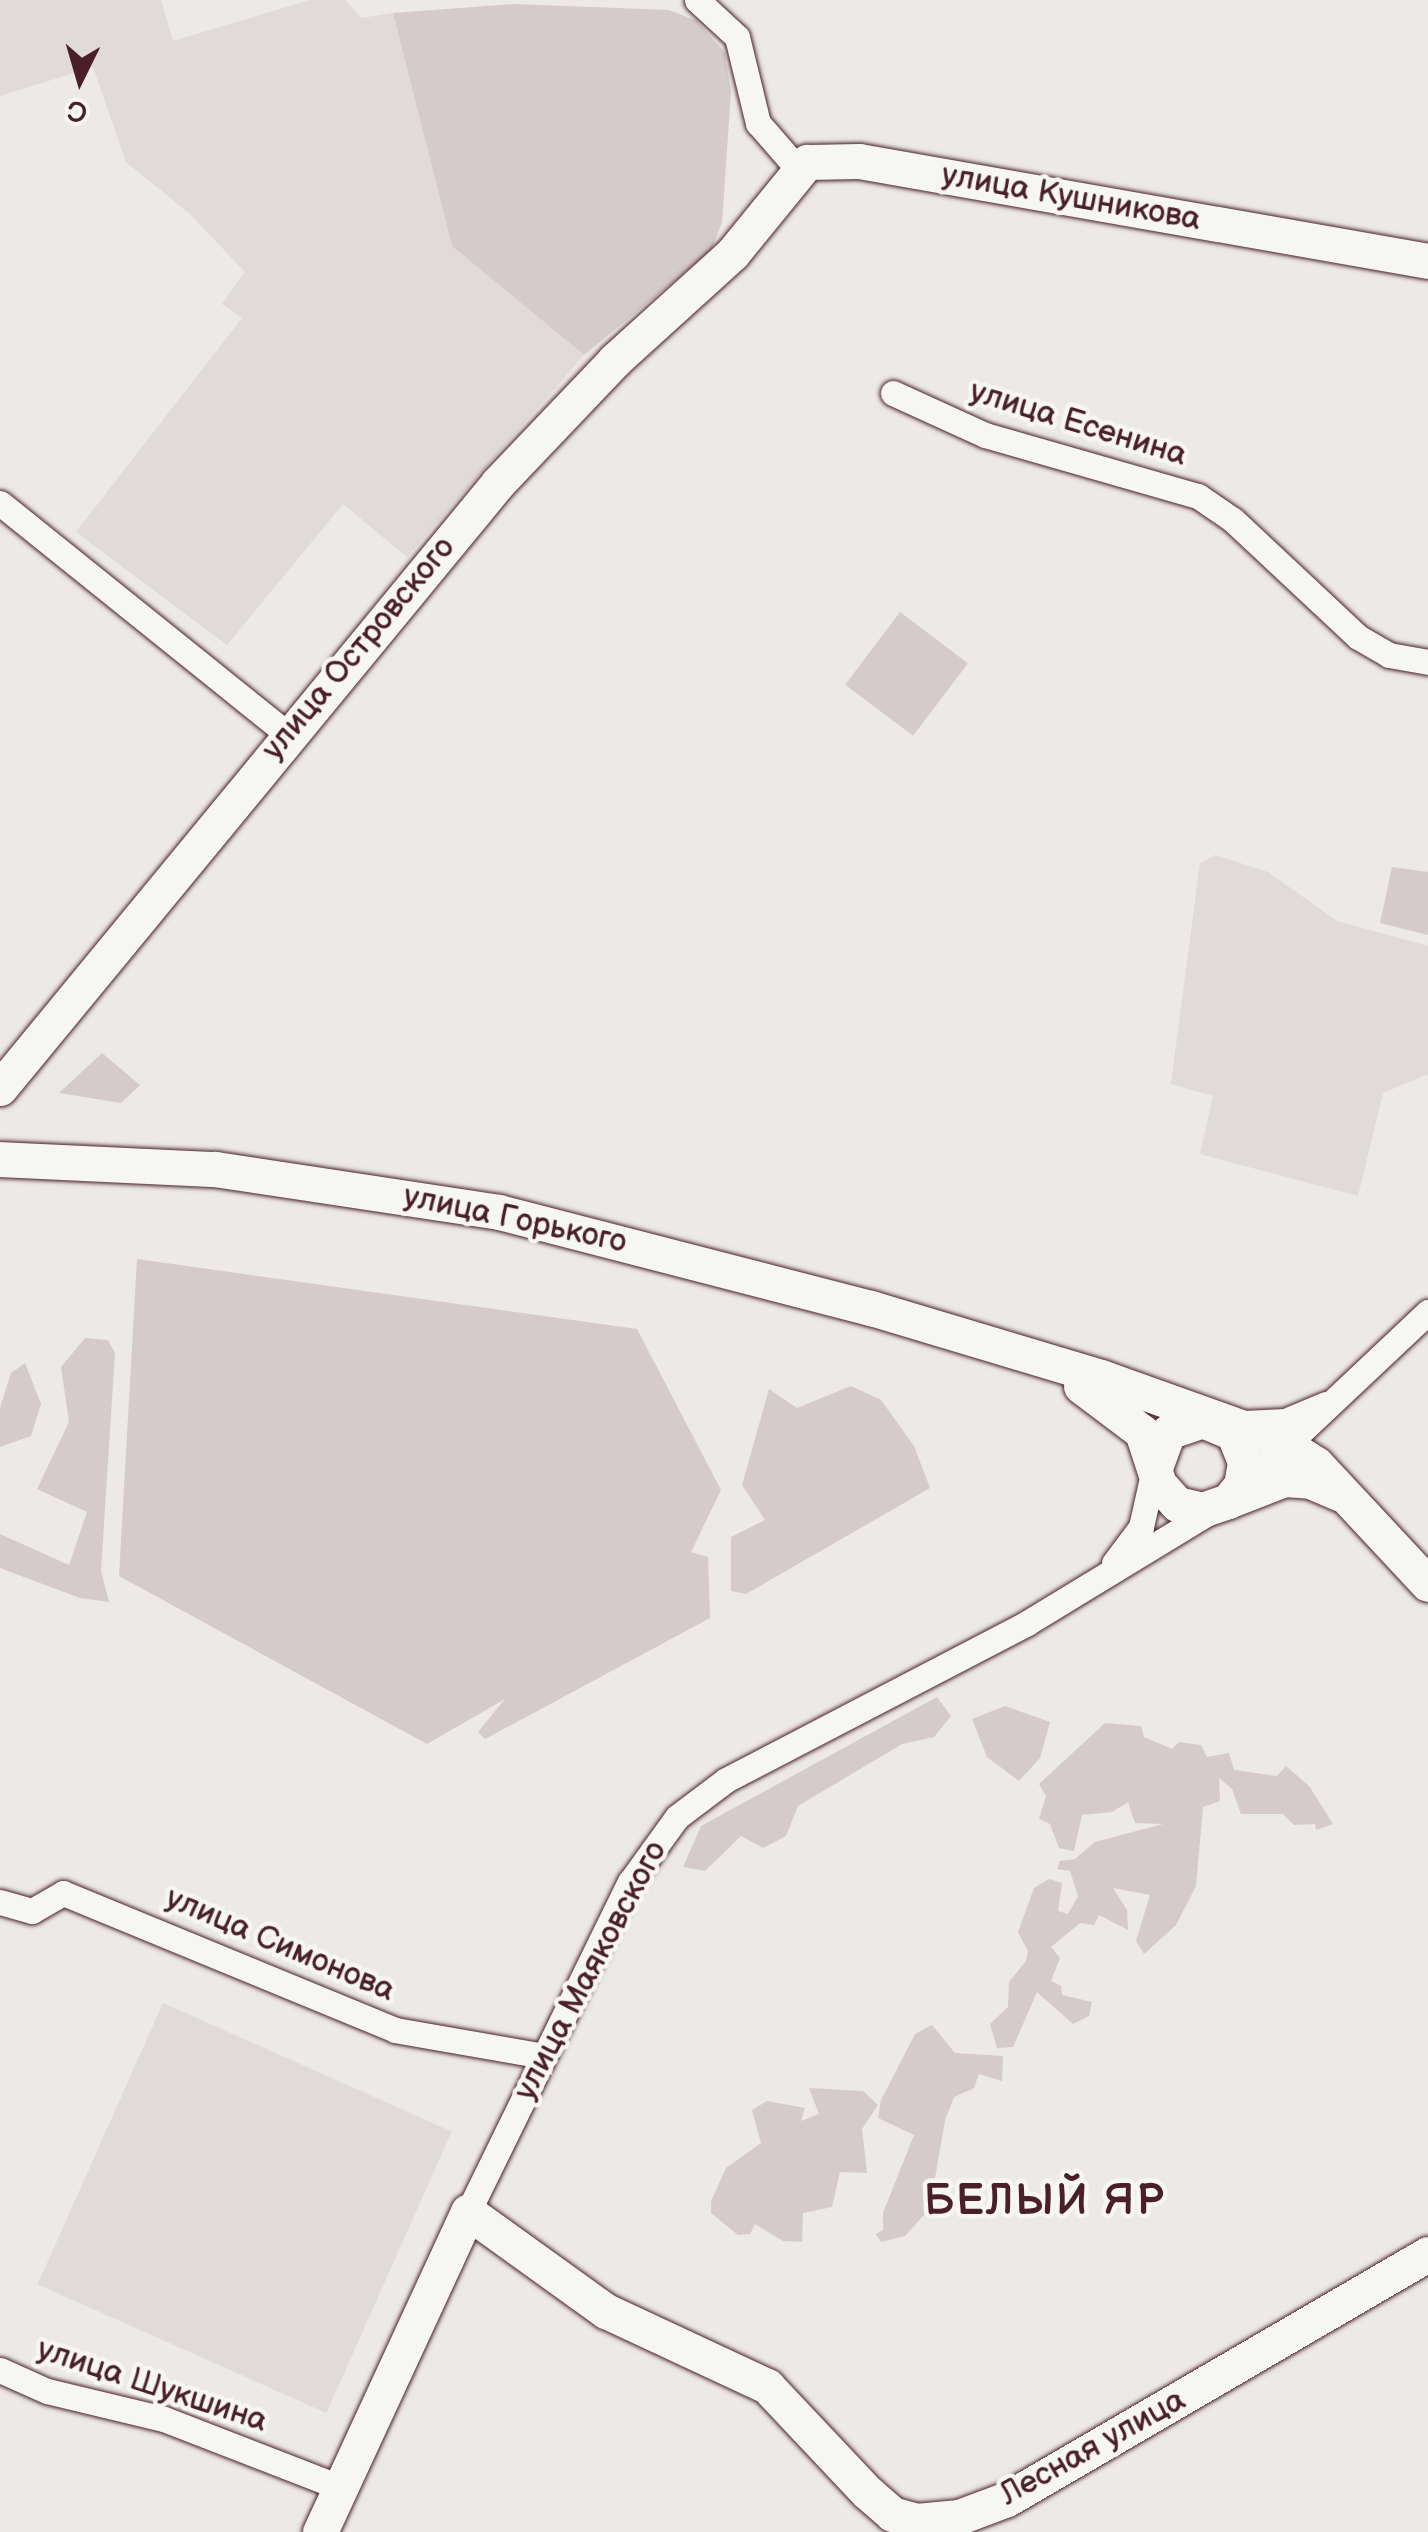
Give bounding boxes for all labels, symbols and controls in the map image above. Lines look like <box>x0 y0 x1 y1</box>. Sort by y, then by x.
north arrow <box>30 30 130 130</box>
text: С <box>66 93 88 128</box>
street label: улица Кушникова <box>939 156 1203 240</box>
street label: улица Есенина <box>965 373 1191 475</box>
street label: улица Островского <box>254 530 464 768</box>
street label: улица Горького <box>400 1178 630 1262</box>
street label: улица Маяковского <box>506 1835 676 2107</box>
street label: улица Симонова <box>160 1879 400 2011</box>
district label: БЕЛЫЙ ЯР <box>924 2177 1166 2227</box>
street label: улица Шукшина <box>32 2331 272 2441</box>
street label: Лесная улица <box>994 2381 1192 2515</box>

